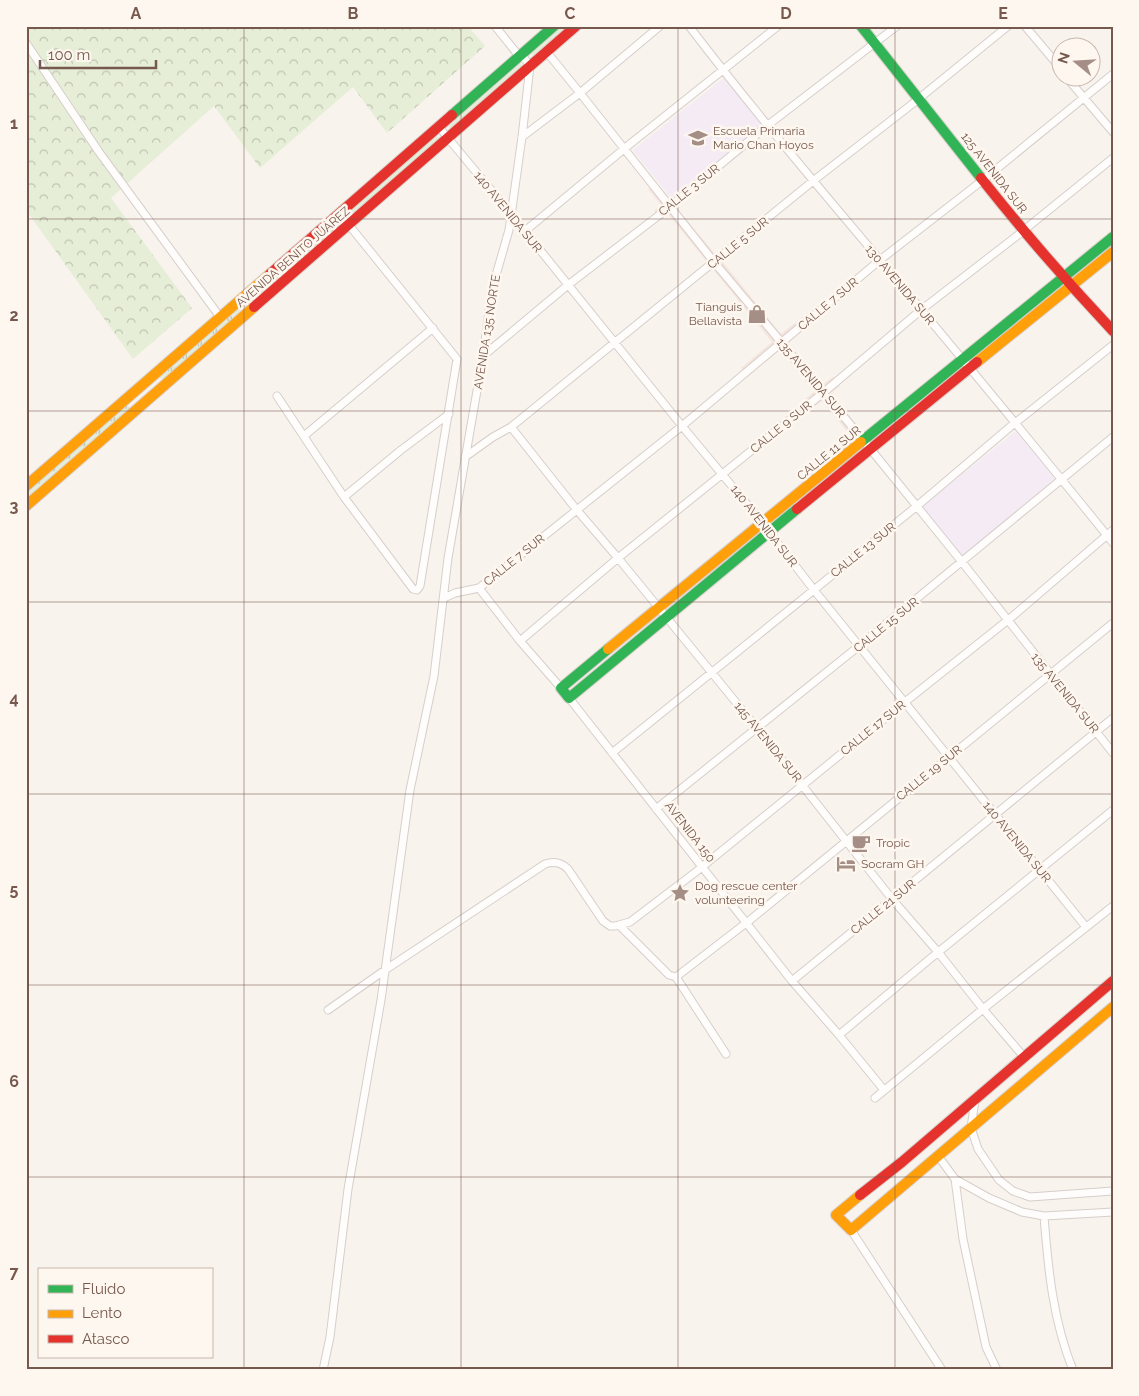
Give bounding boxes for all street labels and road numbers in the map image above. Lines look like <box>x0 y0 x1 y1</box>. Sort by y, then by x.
street label: 125 AVENIDA SUR <box>958 130 1030 216</box>
street label: CALLE 3 SUR <box>656 161 722 219</box>
street label: 140 AVENIDA SUR <box>471 169 545 255</box>
street label: AVENIDA BENITO JUÁREZ <box>233 204 353 310</box>
street label: CALLE 5 SUR <box>705 214 771 272</box>
street label: 130 AVENIDA SUR <box>863 242 938 328</box>
street label: AVENIDA 135 NORTE <box>471 274 503 390</box>
street label: CALLE 7 SUR <box>795 275 861 333</box>
street label: 135 AVENIDA SUR <box>774 336 848 421</box>
street label: CALLE 9 SUR <box>748 398 815 456</box>
street label: CALLE 11 SUR <box>794 423 864 483</box>
street label: 140 AVENIDA SUR <box>728 482 800 570</box>
street label: CALLE 13 SUR <box>828 519 898 580</box>
street label: CALLE 7 SUR <box>481 531 547 589</box>
street label: CALLE 15 SUR <box>851 594 921 655</box>
street label: 135 AVENIDA SUR <box>1028 650 1102 736</box>
street label: CALLE 17 SUR <box>838 698 908 758</box>
street label: 145 AVENIDA SUR <box>731 699 805 785</box>
street label: CALLE 19 SUR <box>894 742 965 804</box>
street label: AVENIDA 150 <box>662 799 718 865</box>
street label: 140 AVENIDA SUR <box>980 799 1054 885</box>
street label: CALLE 21 SUR <box>848 877 918 937</box>

